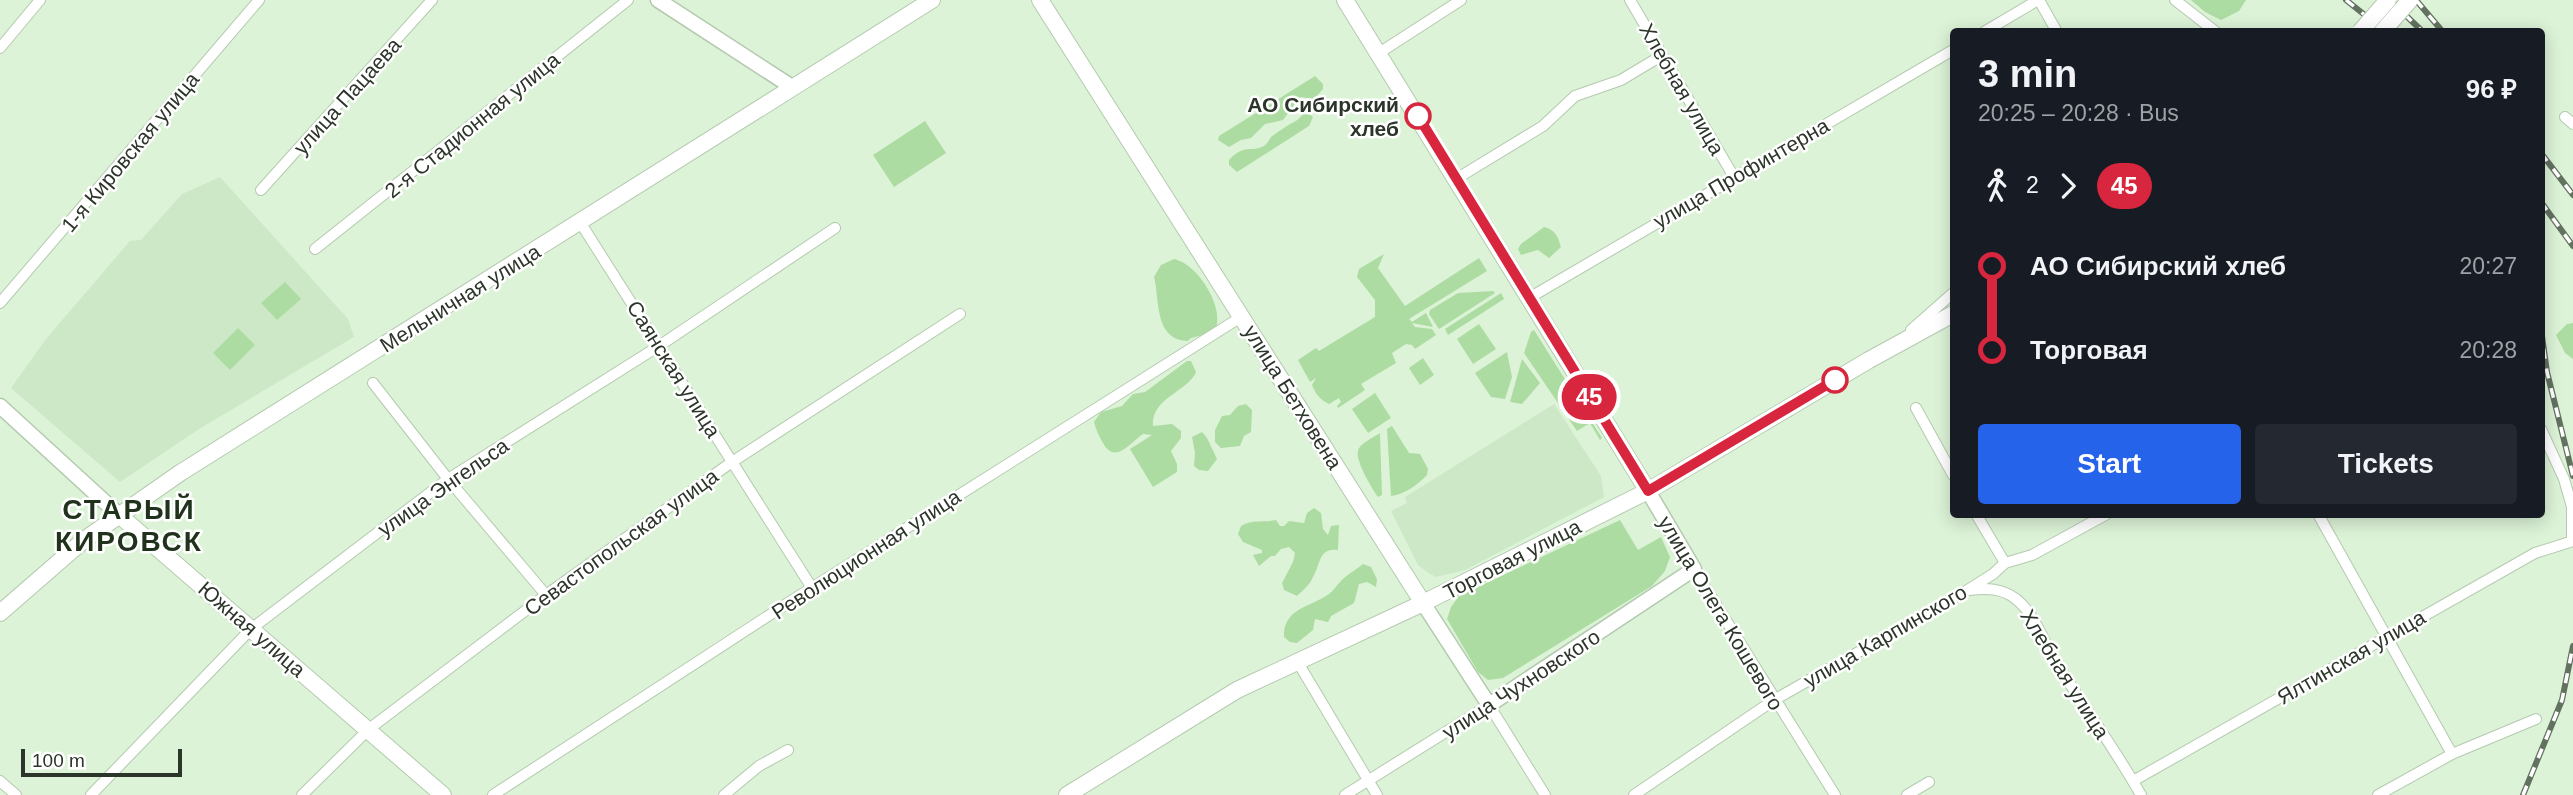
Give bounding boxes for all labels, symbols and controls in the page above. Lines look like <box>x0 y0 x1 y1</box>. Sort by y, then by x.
street label: Хлебная улица <box>1635 19 1729 159</box>
street label: улица Пацаева <box>289 33 405 159</box>
street label: 2-я Стадионная улица <box>380 47 564 202</box>
text: 3 min <box>1978 53 2077 95</box>
street label: 1-я Кировская улица <box>57 67 204 236</box>
text: 96 ₽ <box>2466 74 2517 104</box>
place label: АО Сибирский хлеб <box>1247 93 1399 140</box>
text: 20:25 – 20:28 · Bus <box>1978 100 2179 126</box>
marker: АО Сибирский хлеб <box>1405 103 1431 129</box>
street label: улица Профинтерна <box>1649 113 1833 233</box>
icon: walk <box>1978 167 2016 205</box>
icon: forward <box>2049 167 2087 205</box>
text: 2 <box>2026 172 2039 198</box>
text: 45 <box>2111 172 2138 199</box>
street label: Мельничная улица <box>376 239 545 357</box>
text: АО Сибирский хлеб <box>2030 251 2286 281</box>
text: 20:27 <box>2459 253 2517 279</box>
street label: Саянская улица <box>623 296 725 442</box>
street label: улица Бетховена <box>1239 321 1347 474</box>
text: Торговая <box>2030 335 2148 365</box>
text: 20:28 <box>2459 337 2517 363</box>
unlabelled marker <box>1822 367 1848 393</box>
line badge: 45 <box>1558 374 1620 420</box>
text: 45 <box>1576 383 1602 410</box>
button: Start <box>1978 424 2241 504</box>
button: Tickets <box>2255 424 2517 504</box>
street label: улица Энгельса <box>373 433 513 541</box>
street label: Севастопольская улица <box>520 464 722 620</box>
street label: Революционная улица <box>767 484 965 624</box>
district label: СТАРЫЙ КИРОВСК <box>55 493 203 557</box>
street label: улица Олега Кошевого <box>1654 512 1788 714</box>
street label: Торговая улица <box>1440 514 1585 604</box>
street label: Южная улица <box>194 577 310 682</box>
street label: улица Карпинского <box>1799 580 1971 692</box>
street label: Хлебная улица <box>2016 605 2114 743</box>
street label: Ялтинская улица <box>2273 605 2429 709</box>
street label: улица Чухновского <box>1438 624 1604 744</box>
scale bar <box>21 746 182 778</box>
text: 100 m <box>32 750 85 771</box>

